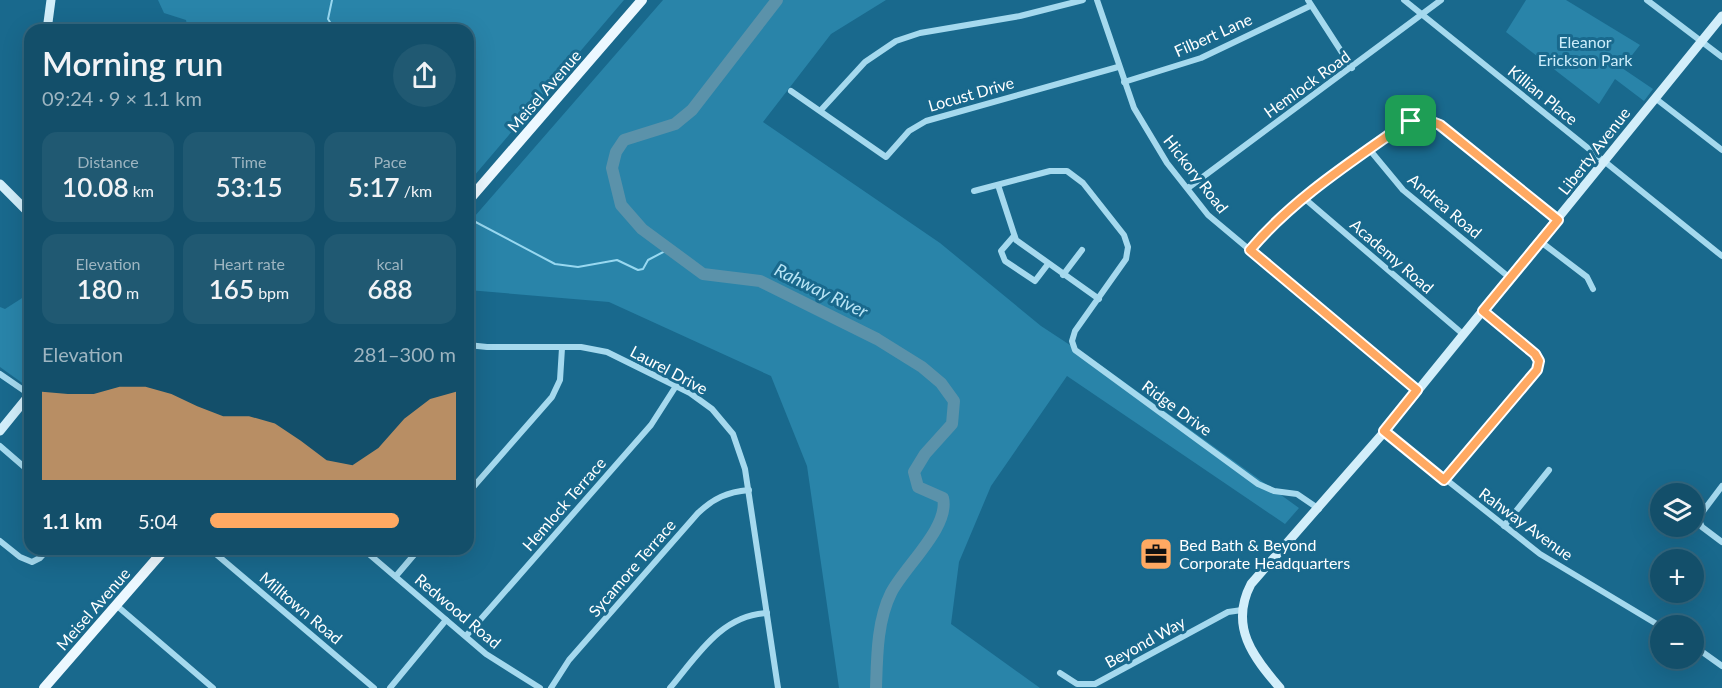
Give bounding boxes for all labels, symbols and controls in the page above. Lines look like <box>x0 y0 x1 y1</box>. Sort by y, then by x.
street label: Filbert Lane <box>1171 9 1255 60</box>
park label: Eleanor Erickson Park <box>1538 32 1633 69</box>
text: Morning run <box>42 43 223 83</box>
button: share <box>393 44 456 107</box>
street label: Meisel Avenue <box>503 46 584 136</box>
street label: Hemlock Road <box>1260 46 1353 121</box>
street label: Killian Place <box>1505 61 1582 128</box>
street label: Locust Drive <box>926 72 1016 115</box>
text: 09:24 · 9 × 1.1 km <box>42 86 202 110</box>
pin <box>1385 95 1436 146</box>
street label: Liberty Avenue <box>1554 103 1634 198</box>
icon: arrive <box>1394 104 1427 137</box>
street label: Hickory Road <box>1160 131 1233 216</box>
text: Distance <box>77 152 139 171</box>
text: Time <box>232 152 266 171</box>
text: Pace <box>373 152 407 171</box>
street label: Andrea Road <box>1405 169 1486 242</box>
text: 10.08 <box>62 171 129 203</box>
text: 53:15 <box>216 171 282 203</box>
text: 5:17 <box>348 171 400 203</box>
text: km <box>129 181 154 200</box>
text: /km <box>400 181 432 200</box>
street label: Academy Road <box>1347 214 1438 297</box>
text: Elevation <box>76 254 141 273</box>
text: Heart rate <box>213 254 285 273</box>
text: kcal <box>376 254 404 273</box>
water label: Rahway River <box>771 258 872 322</box>
text: 180 <box>77 273 122 305</box>
text: 165 <box>209 273 254 305</box>
text: 688 <box>367 273 413 305</box>
text: m <box>122 283 139 302</box>
text: bpm <box>254 283 289 302</box>
street label: Laurel Drive <box>627 341 711 398</box>
text: Elevation <box>42 342 123 366</box>
text: 281–300 m <box>353 342 456 366</box>
street label: Ridge Drive <box>1139 376 1216 439</box>
street label: Hemlock Terrace <box>518 453 609 554</box>
street label: Rahway Avenue <box>1476 483 1577 564</box>
map controls <box>1650 483 1704 669</box>
button: layers <box>1650 483 1704 537</box>
text: 1.1 km <box>42 509 102 533</box>
text: 5:04 <box>138 509 178 533</box>
street label: Sycamore Terrace <box>584 515 679 620</box>
place label: Bed Bath & Beyond Corporate Headquarters <box>1179 535 1350 572</box>
office icon: Bed Bath & Beyond Corporate Headquarters <box>1138 536 1174 572</box>
button: + <box>1650 549 1704 603</box>
street label: Meisel Avenue <box>52 564 133 654</box>
street label: Milltown Road <box>256 568 346 648</box>
street label: Redwood Road <box>412 569 505 652</box>
street label: Beyond Way <box>1101 611 1189 671</box>
button: − <box>1650 615 1704 669</box>

